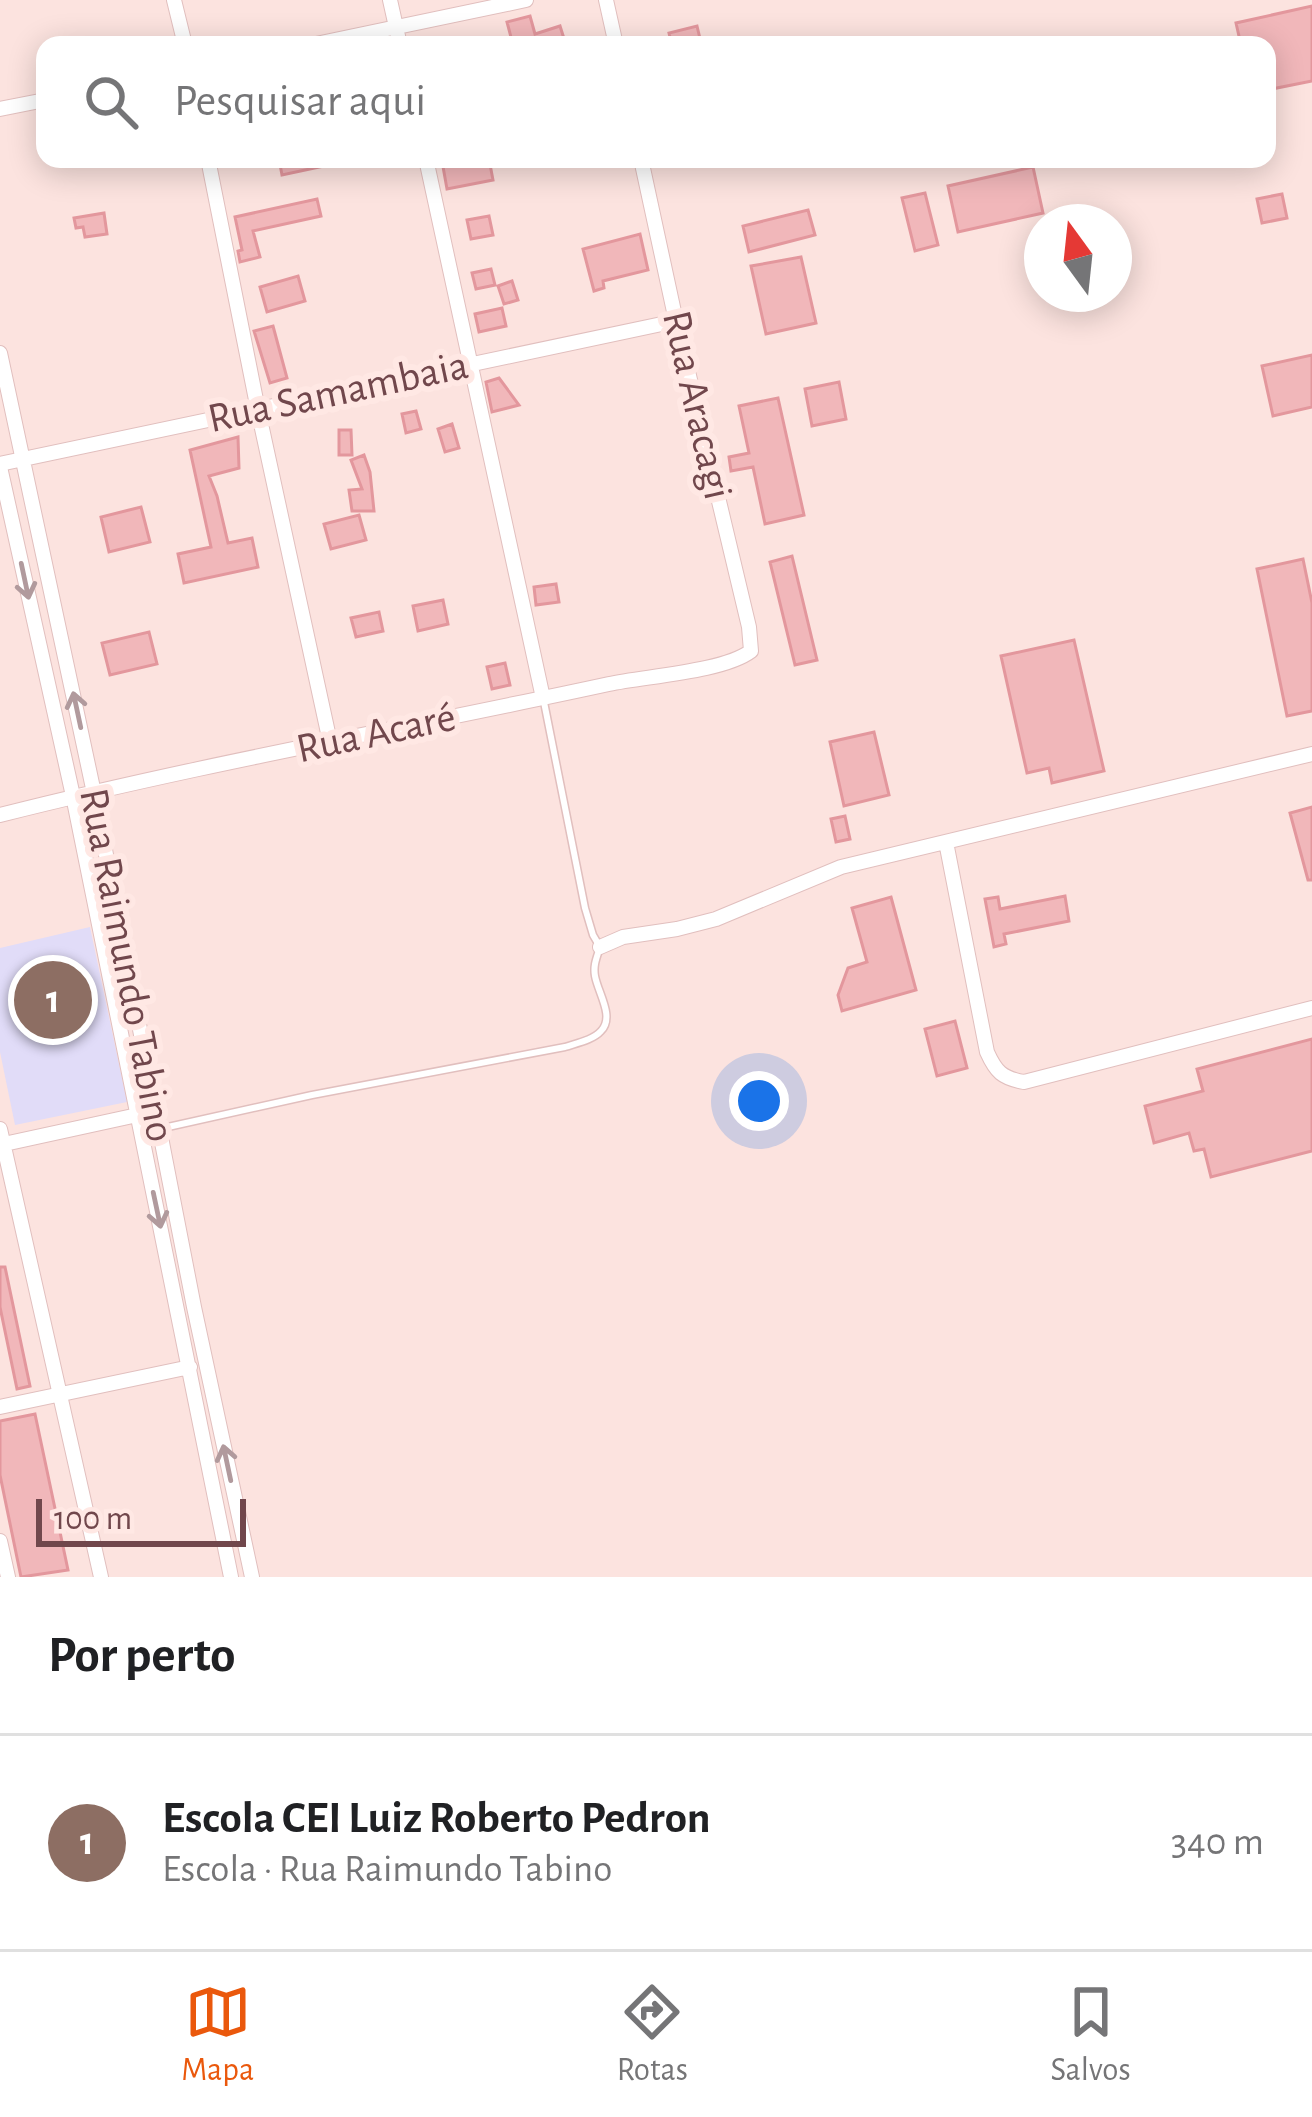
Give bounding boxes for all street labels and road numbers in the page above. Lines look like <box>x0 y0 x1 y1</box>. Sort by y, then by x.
street label: Rua Aracagi <box>655 307 739 503</box>
street label: Rua Samambaia <box>204 344 472 440</box>
street label: Rua Acaré <box>293 696 459 770</box>
street label: Rua Raimundo Tabino <box>72 785 182 1145</box>

